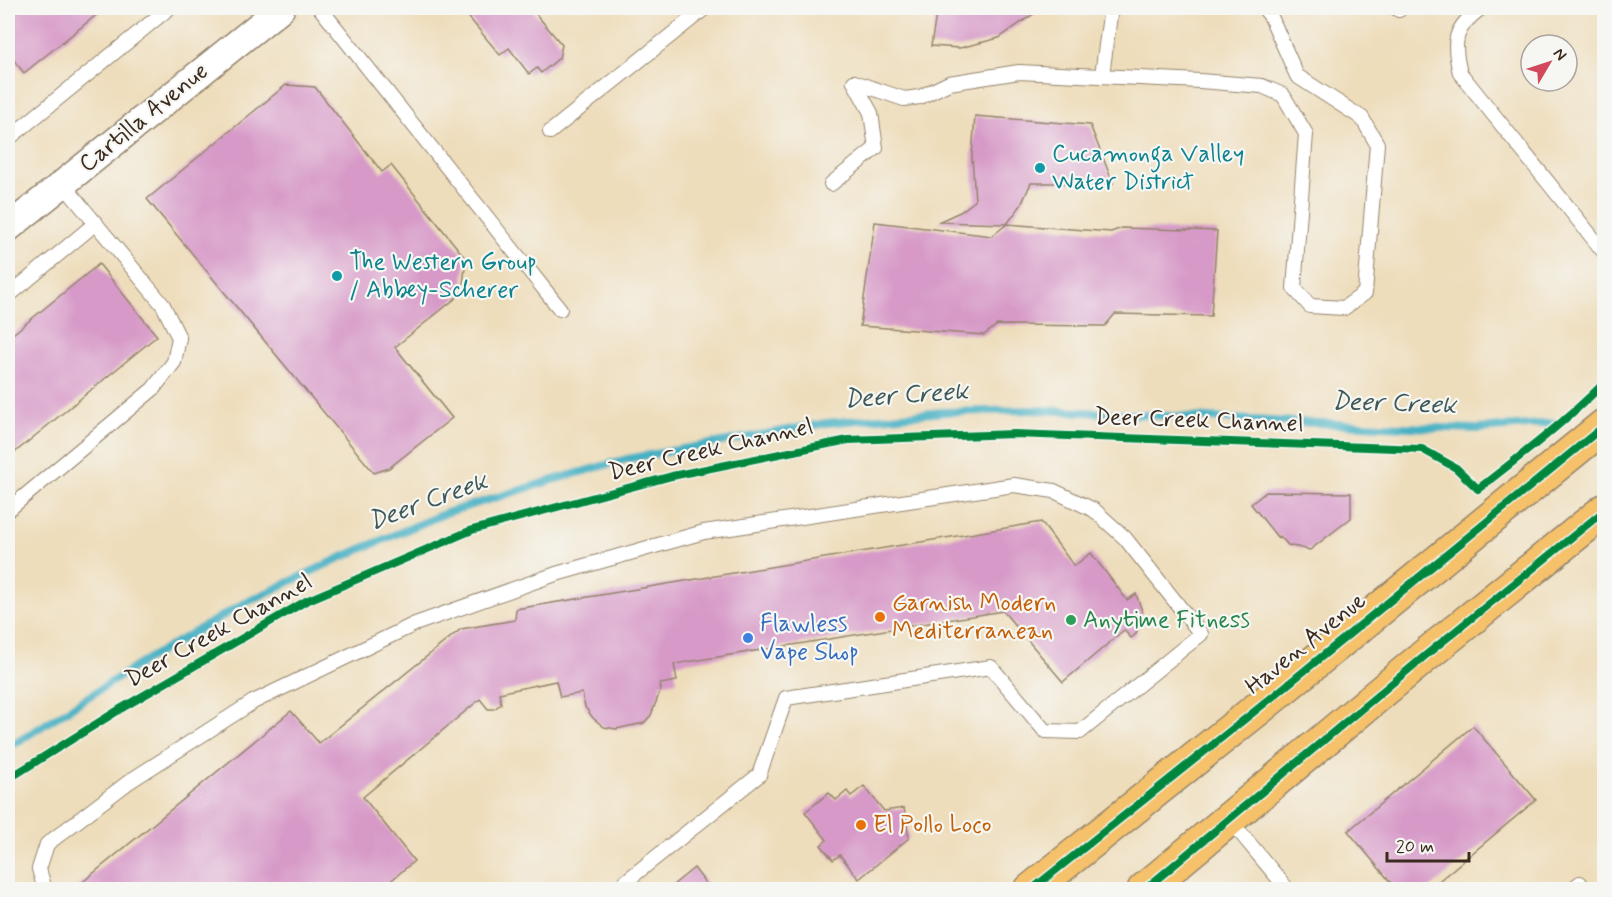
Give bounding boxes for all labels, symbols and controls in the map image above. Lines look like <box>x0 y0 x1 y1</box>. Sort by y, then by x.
north arrow <box>1519 33 1579 93</box>
text: N <box>1548 44 1571 65</box>
street label: Cartilla Avenue <box>73 56 215 180</box>
place label: Cucamonga Valley Water District <box>1052 139 1244 198</box>
marker: Cucamonga Valley Water District <box>1033 161 1047 175</box>
place label: The Western Group / Abbey-Scherer <box>349 247 537 306</box>
marker: The Western Group / Abbey-Scherer <box>330 269 344 283</box>
water label: Deer Creek <box>842 375 971 417</box>
water label: Deer Creek <box>1331 385 1458 423</box>
street label: Deer Creek Channel <box>1094 402 1304 440</box>
street label: Deer Creek Channel <box>606 411 816 489</box>
water label: Deer Creek <box>363 464 494 539</box>
street label: Deer Creek Channel <box>120 567 318 695</box>
street label: Haven Avenue <box>1239 586 1373 702</box>
place label: Garnish Modern Mediterranean <box>892 588 1056 647</box>
place label: Anytime Fitness <box>1083 605 1250 636</box>
place label: Flawless Vape Shop <box>760 609 859 668</box>
marker: Garnish Modern Mediterranean <box>873 610 887 624</box>
marker: Anytime Fitness <box>1064 613 1078 627</box>
marker: Flawless Vape Shop <box>741 631 755 645</box>
place label: El Pollo Loco <box>873 810 991 841</box>
marker: El Pollo Loco <box>854 818 868 832</box>
scale bar <box>1387 825 1470 863</box>
text: 20 m <box>1396 835 1434 859</box>

